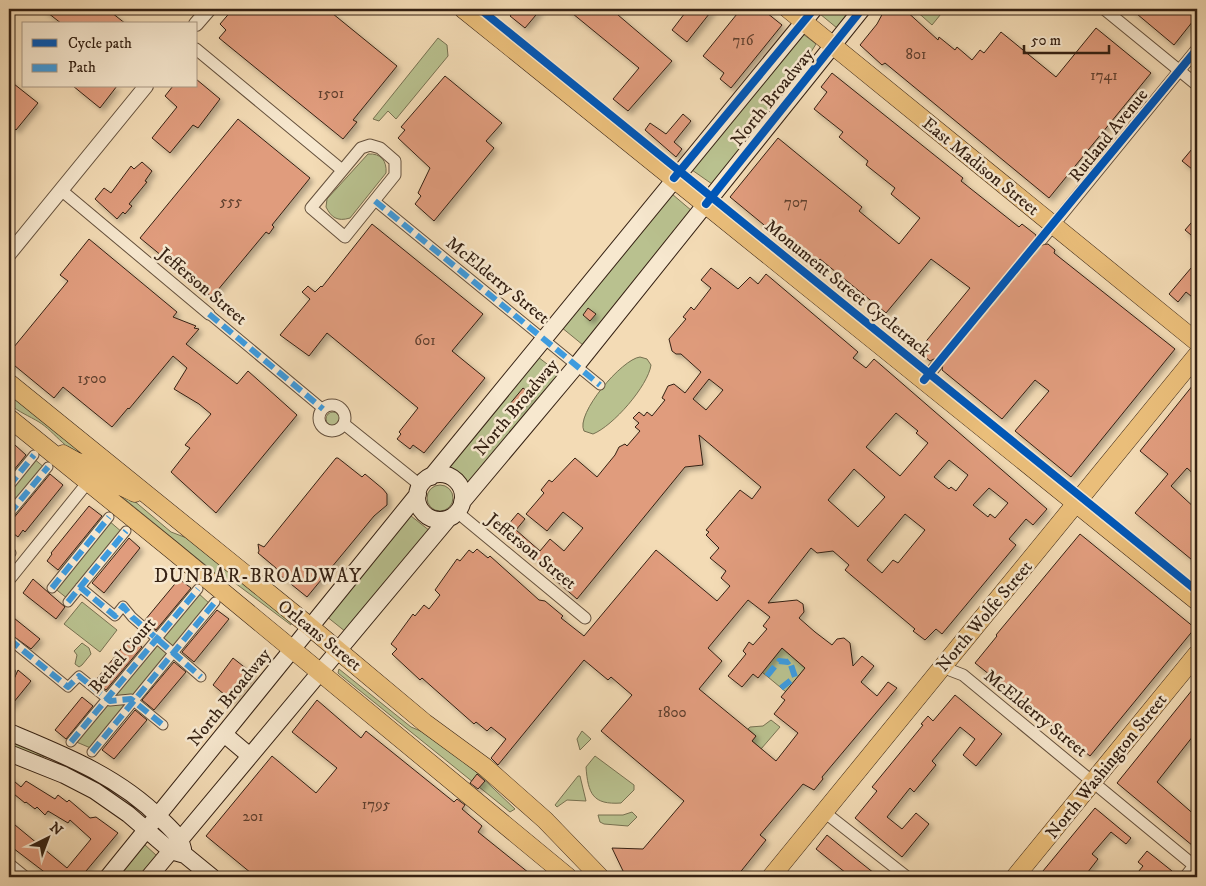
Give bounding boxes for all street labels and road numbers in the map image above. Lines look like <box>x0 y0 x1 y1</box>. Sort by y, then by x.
street label: North Broadway <box>727 44 819 151</box>
street label: Rutland Avenue <box>1064 85 1153 187</box>
street label: East Madison Street <box>917 113 1044 221</box>
street label: Monument Street Cycletrack <box>760 215 935 362</box>
street label: McElderry Street <box>441 232 554 329</box>
street label: Jefferson Street <box>152 242 251 330</box>
street label: North Broadway <box>470 354 564 461</box>
street label: Jefferson Street <box>481 508 581 595</box>
street label: North Wolfe Street <box>932 556 1038 677</box>
street label: Orleans Street <box>273 595 366 676</box>
street label: Bethel Court <box>85 613 161 698</box>
street label: North Broadway <box>184 644 276 751</box>
street label: McElderry Street <box>979 665 1092 762</box>
street label: North Washington Street <box>1041 689 1172 844</box>

